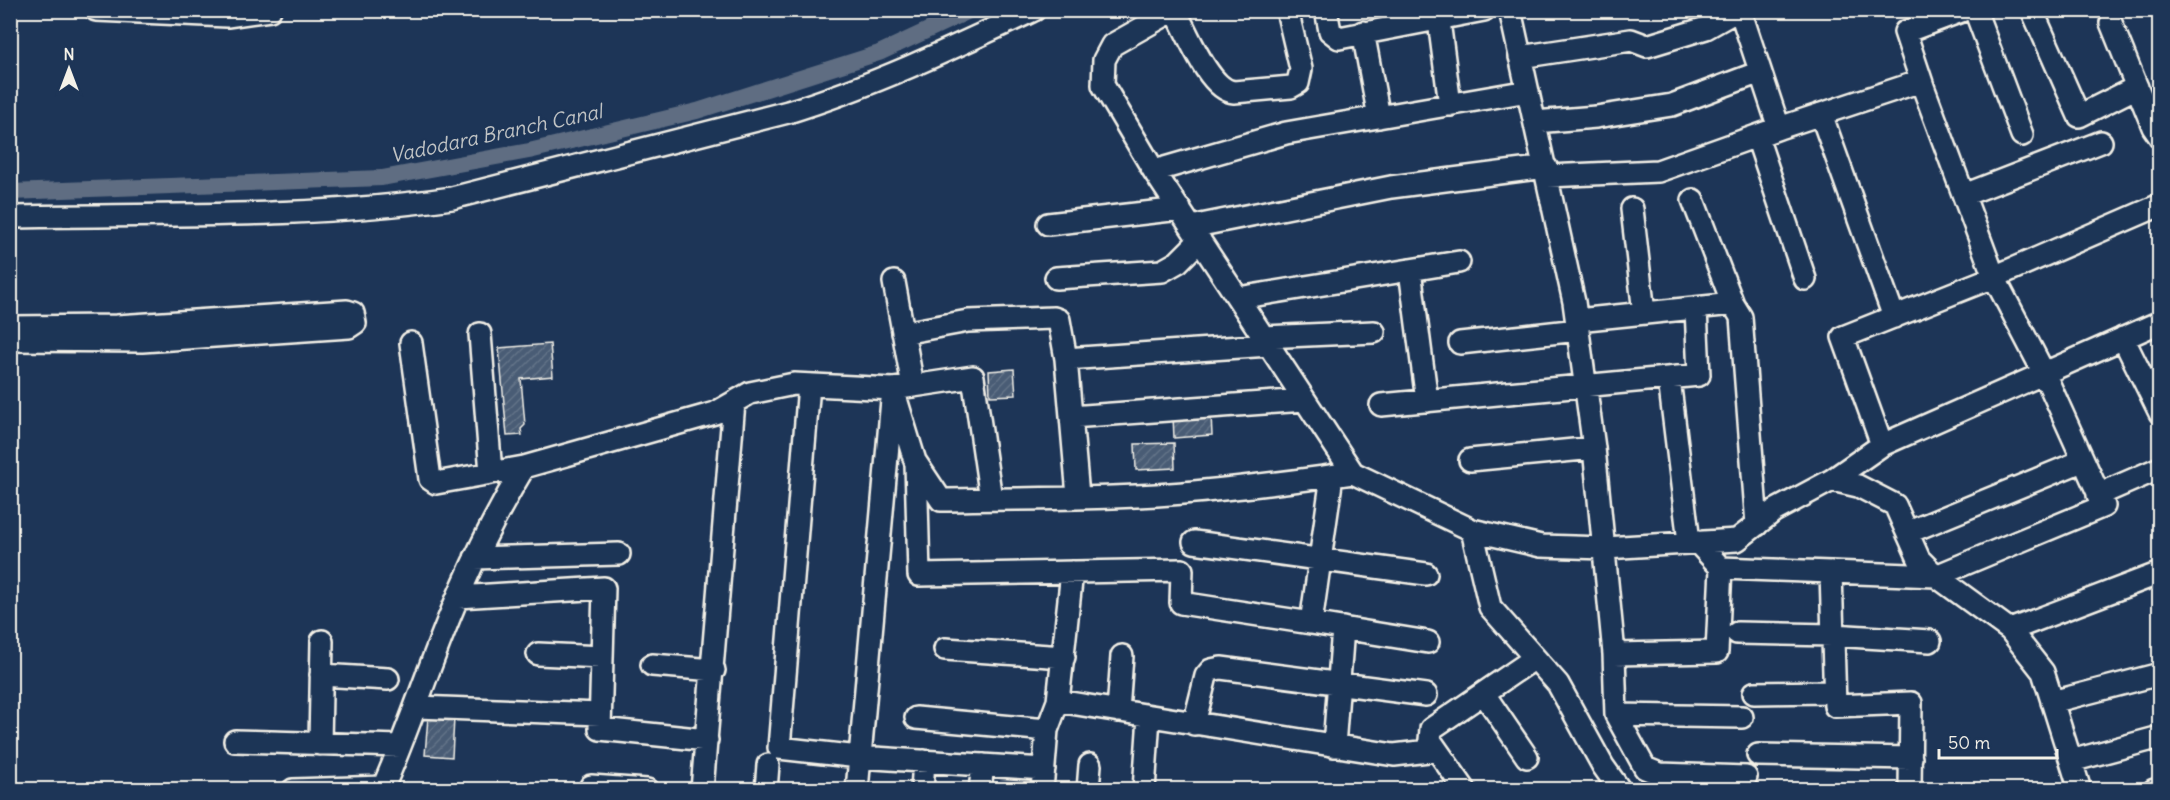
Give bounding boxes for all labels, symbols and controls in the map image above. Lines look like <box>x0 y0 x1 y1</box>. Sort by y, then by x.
north arrow <box>39 39 99 99</box>
text: N <box>63 44 75 64</box>
water label: Vadodara Branch Canal <box>388 98 607 168</box>
scale bar <box>1939 722 2058 760</box>
text: 50 m <box>1948 731 1990 754</box>

